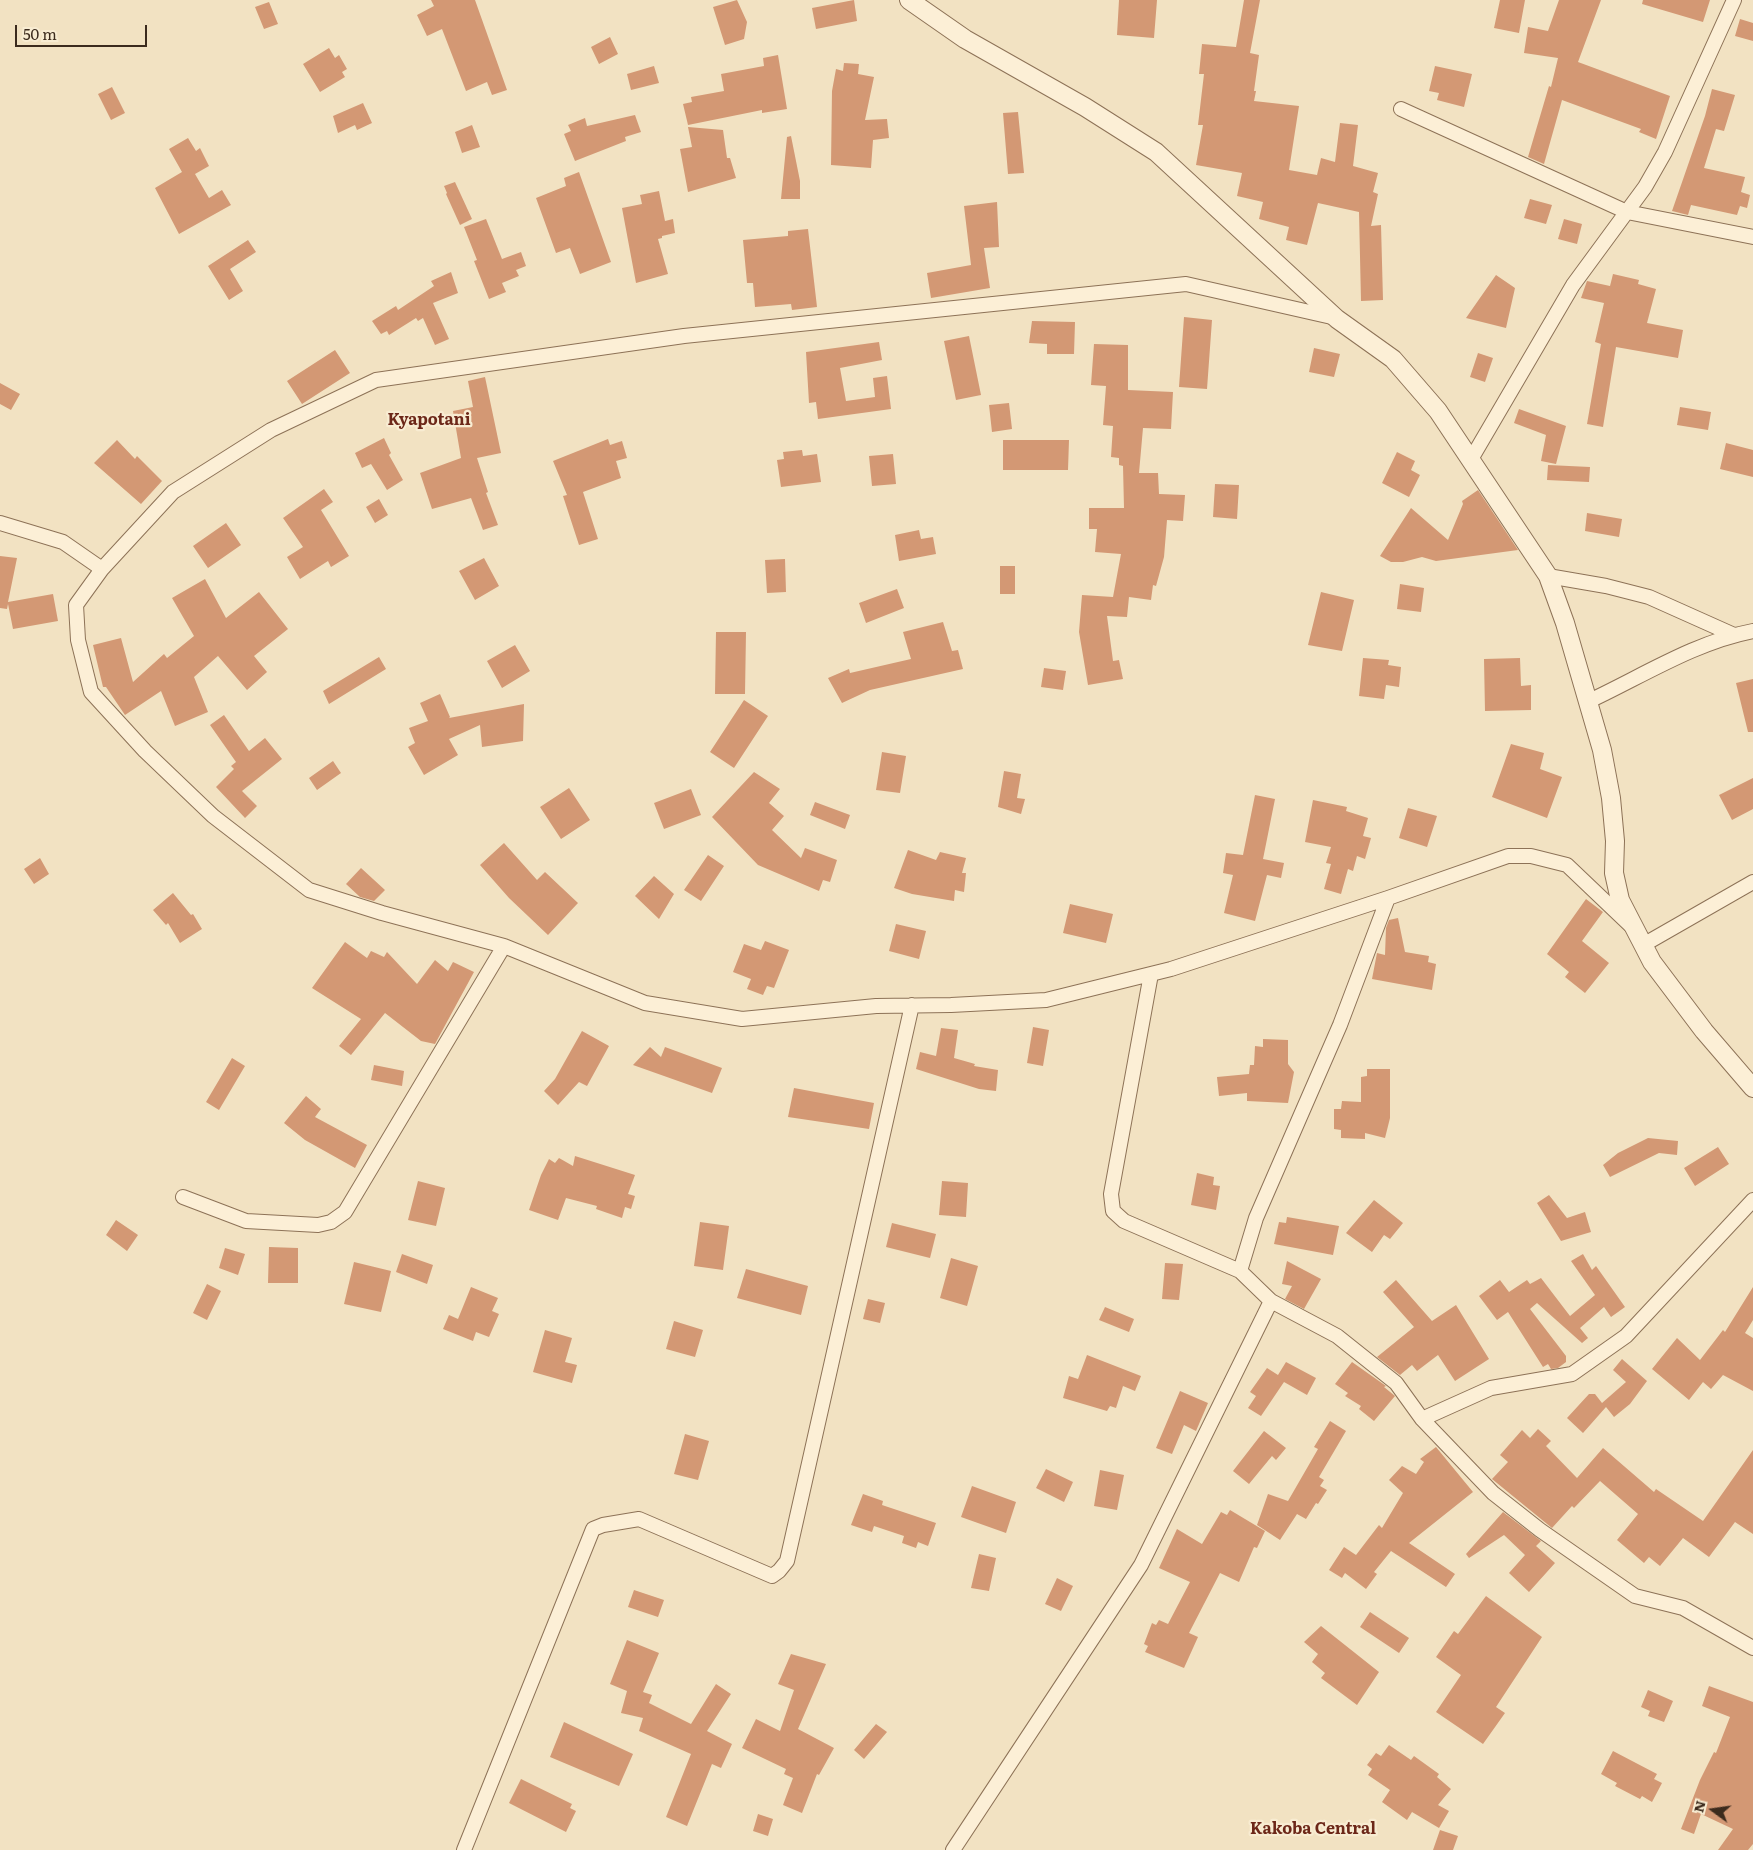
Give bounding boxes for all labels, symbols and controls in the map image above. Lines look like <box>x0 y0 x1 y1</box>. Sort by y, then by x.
scale bar <box>18 15 150 47</box>
text: 50 m <box>23 22 57 45</box>
district label: Kyapotani <box>387 410 471 430</box>
north arrow <box>1688 1785 1738 1835</box>
text: N <box>1687 1798 1710 1814</box>
district label: Kakoba Central <box>1250 1819 1376 1839</box>

